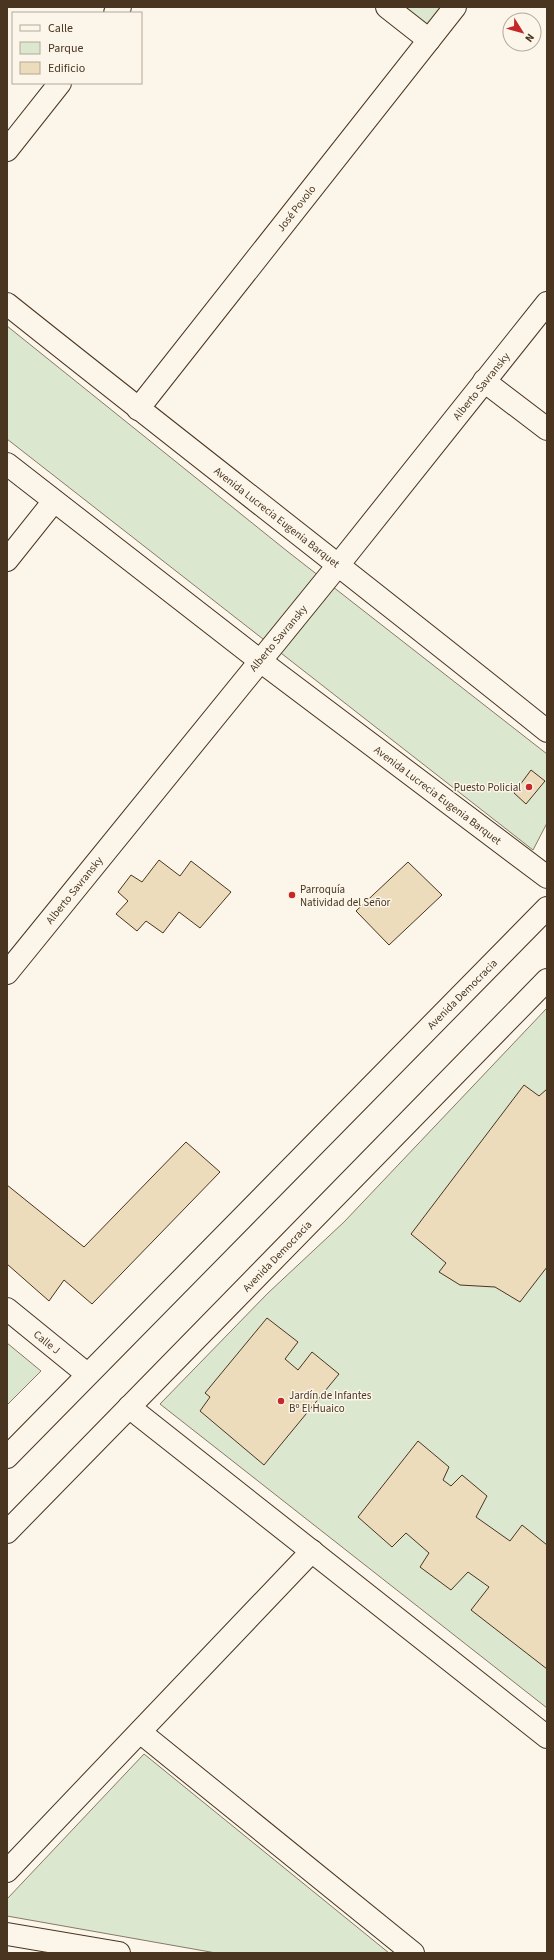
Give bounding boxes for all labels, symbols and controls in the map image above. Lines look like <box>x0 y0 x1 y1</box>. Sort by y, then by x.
legend <box>12 12 142 84</box>
north arrow <box>502 12 542 52</box>
text: Calle <box>48 20 73 37</box>
text: N <box>521 30 538 45</box>
text: Parque <box>48 40 84 57</box>
text: Edificio <box>48 60 85 77</box>
street label: José Povolo <box>273 182 319 235</box>
street label: Alberto Savransky <box>450 349 513 423</box>
street label: Avenida Lucrecia Eugenia Barquet <box>211 464 343 571</box>
street label: Alberto Savransky <box>246 602 311 675</box>
street label: Avenida Lucrecia Eugenia Barquet <box>371 743 505 848</box>
place label: Puesto Policial <box>454 780 521 795</box>
marker: Puesto Policial <box>524 782 534 792</box>
street label: Alberto Savransky <box>43 853 106 927</box>
place label: Parroquía Natividad del Señor <box>300 882 391 910</box>
marker: Parroquía Natividad del Señor <box>287 890 297 900</box>
street label: Avenida Democracia <box>424 956 501 1033</box>
street label: Avenida Democracia <box>239 1217 315 1295</box>
street label: Calle J <box>30 1327 63 1358</box>
place label: Jardín de Infantes Bº El Huaico <box>289 1388 372 1416</box>
marker: Jardín de Infantes Bº El Huaico <box>276 1396 286 1406</box>

